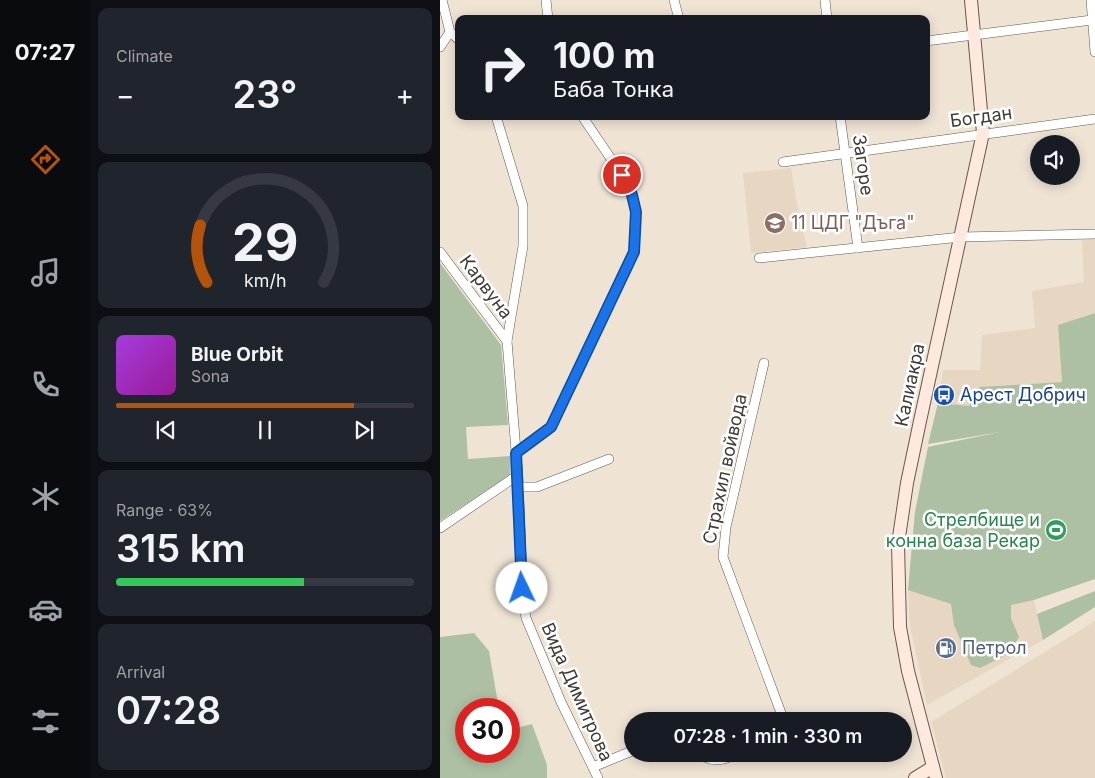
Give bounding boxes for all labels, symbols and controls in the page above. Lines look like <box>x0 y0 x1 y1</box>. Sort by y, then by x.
text: 100 m <box>553 34 656 76</box>
icon: right <box>470 35 535 100</box>
text: 07:27 <box>15 39 75 65</box>
text: Climate <box>116 46 173 66</box>
text: 23° <box>233 71 297 117</box>
text: Баба Тонка <box>553 76 674 102</box>
text: − <box>116 78 135 112</box>
text: + <box>395 78 414 112</box>
street label: Богдан <box>949 102 1013 131</box>
street label: Загоре <box>849 133 878 197</box>
map controls <box>1030 135 1080 185</box>
button: sound <box>1030 135 1080 185</box>
icon: directions <box>28 142 63 177</box>
pin <box>601 154 643 196</box>
icon: arrive <box>608 161 636 189</box>
text: 29 <box>232 211 298 274</box>
school or university icon: 11 ЦДГ "Дъга" <box>763 211 787 235</box>
place label: 11 ЦДГ "Дъга" <box>791 212 915 233</box>
street label: Карвуна <box>456 251 517 323</box>
icon: music <box>28 255 63 290</box>
text: km/h <box>244 270 286 291</box>
street label: Калиакра <box>890 341 929 428</box>
text: Blue Orbit <box>191 343 283 366</box>
text: Sona <box>191 366 229 386</box>
icon: phone <box>28 367 63 402</box>
bus stop icon: Арест Добрич <box>932 383 956 407</box>
place label: Арест Добрич <box>960 384 1086 405</box>
street label: Страхил войвода <box>698 392 751 546</box>
icon: previous <box>152 416 180 444</box>
icon: pause <box>251 416 279 444</box>
icon: next <box>350 416 378 444</box>
icon: climate <box>28 479 63 514</box>
text: Range · 63% <box>116 500 213 520</box>
place label: Стрелбище и конна база Рекар <box>886 509 1040 551</box>
sports icon: Стрелбище и конна база Рекар <box>1044 518 1068 542</box>
text: 315 km <box>116 525 246 571</box>
position arrow <box>495 561 547 613</box>
icon: car <box>28 592 63 627</box>
street label: Вида Димитрова <box>537 619 617 764</box>
fuel station icon: Петрол <box>934 636 958 660</box>
place label: Петрол <box>962 637 1027 658</box>
text: Arrival <box>116 662 165 682</box>
text: 07:28 <box>116 687 221 733</box>
speed limit sign: 30 <box>455 698 520 763</box>
icon: filters <box>28 704 63 739</box>
text: 07:28 · 1 min · 330 m <box>674 725 862 748</box>

